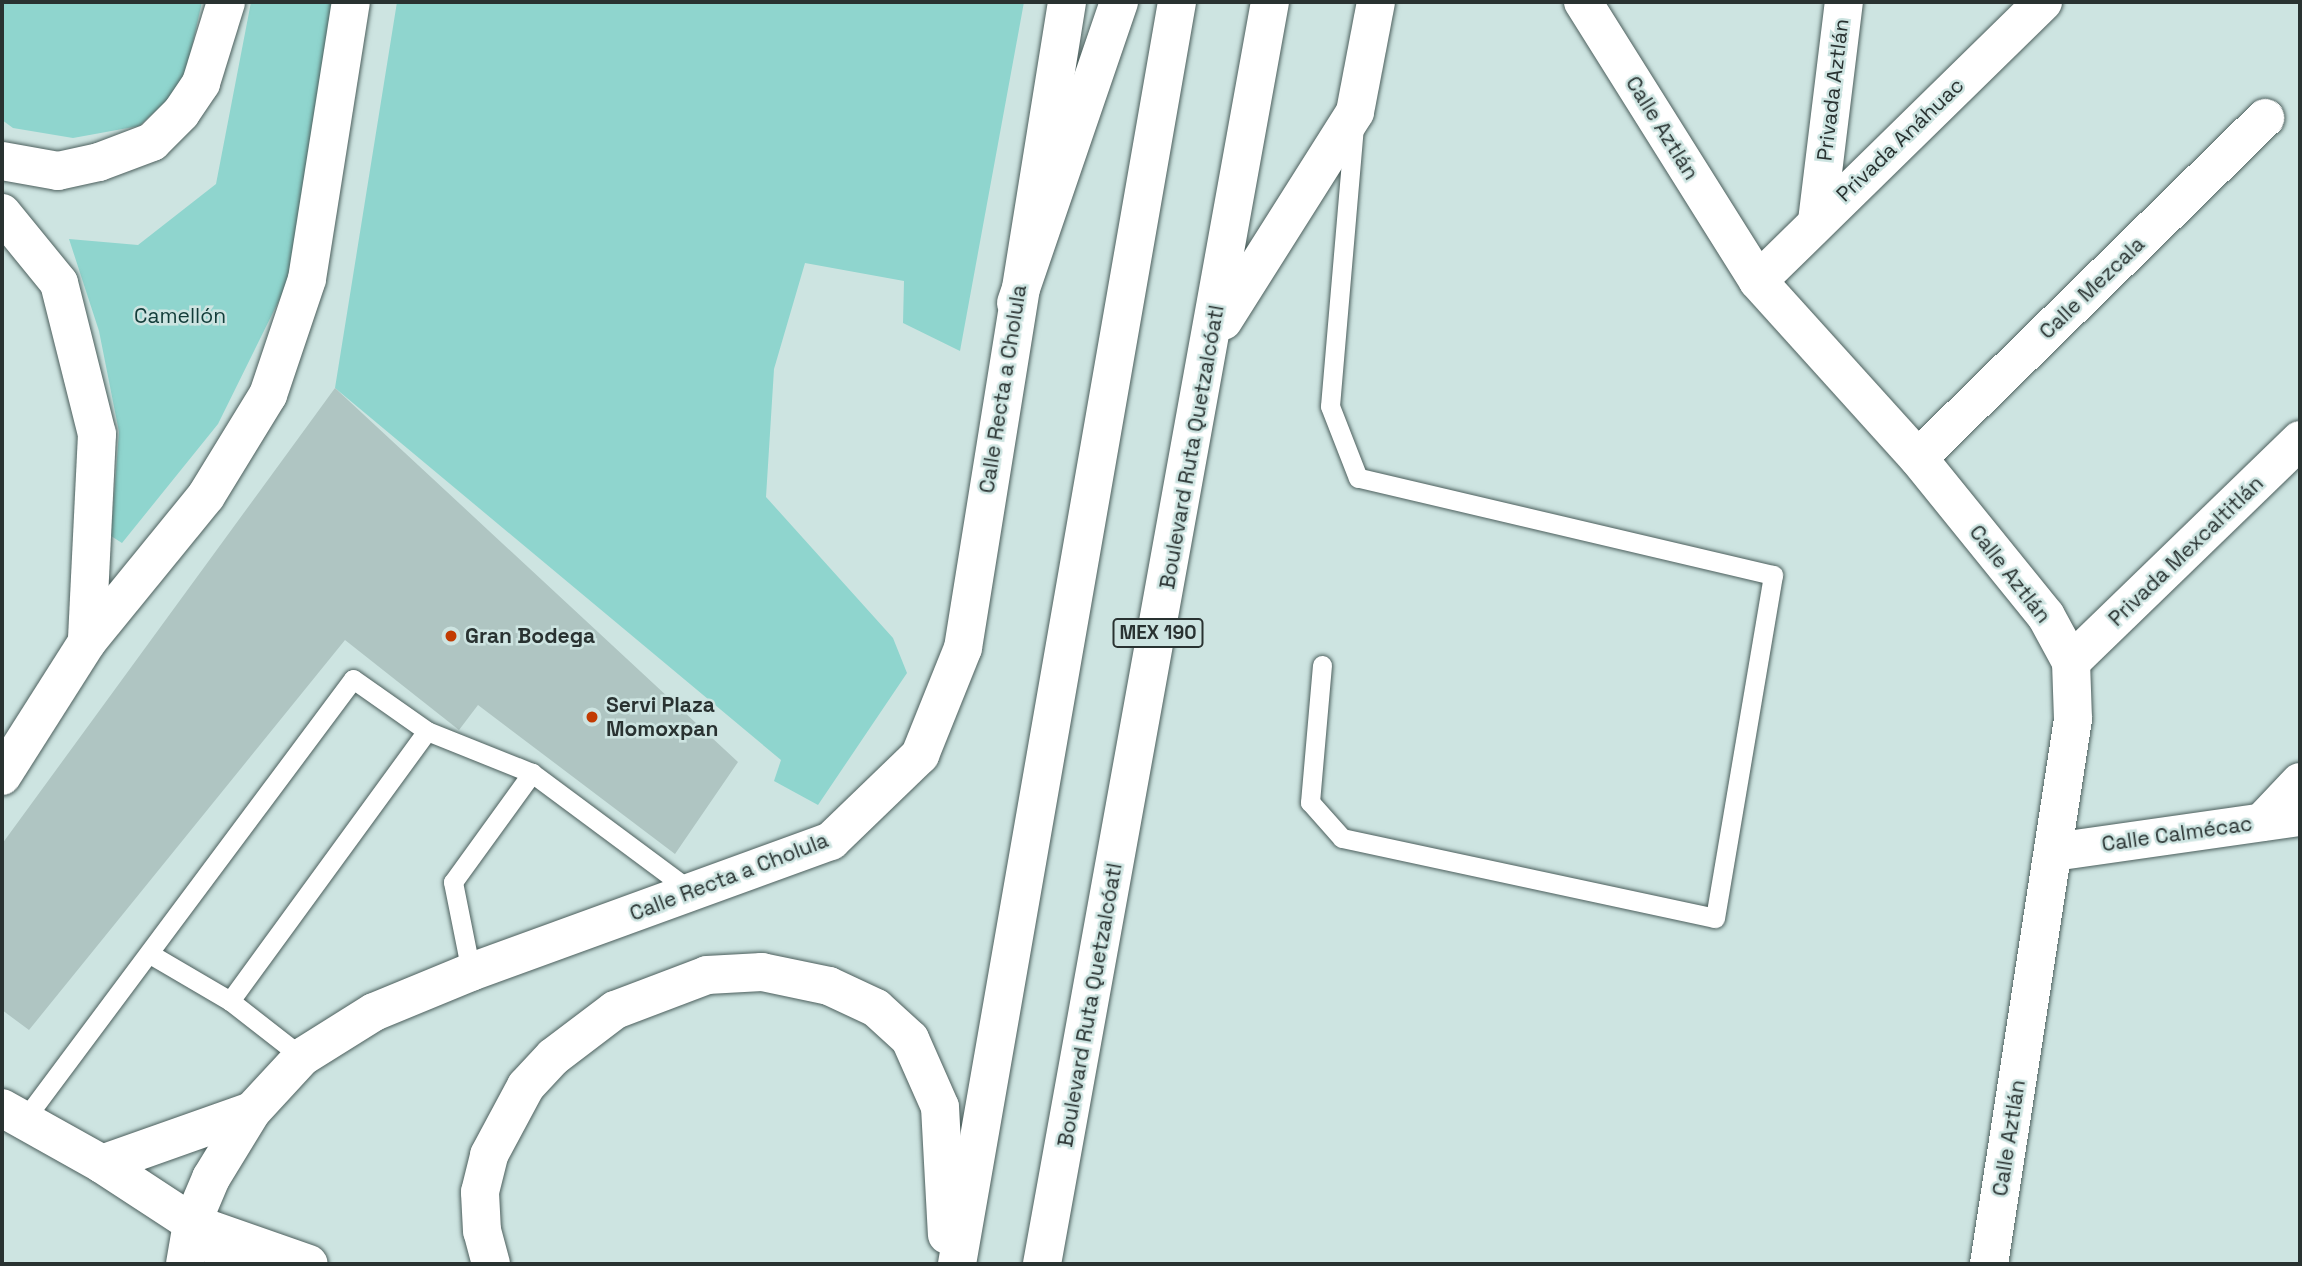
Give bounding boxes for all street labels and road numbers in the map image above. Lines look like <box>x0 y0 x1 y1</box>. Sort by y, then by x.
street label: Privada Aztlán <box>1812 17 1854 163</box>
street label: Calle Aztlán <box>1620 71 1704 185</box>
street label: Privada Anáhuac <box>1831 73 1969 207</box>
street label: Calle Mezcala <box>2034 232 2150 344</box>
street label: Calle Recta a Cholula <box>974 283 1032 495</box>
street label: Boulevard Ruta Quetzalcóatl <box>1155 303 1229 591</box>
street label: Privada Mexcaltitlán <box>2103 471 2269 631</box>
street label: Calle Aztlán <box>1964 520 2056 628</box>
road number: MEX 190 <box>1112 618 1204 648</box>
street label: Calle Calmécac <box>2100 811 2254 857</box>
street label: Calle Recta a Cholula <box>626 828 832 926</box>
street label: Boulevard Ruta Quetzalcóatl <box>1053 861 1127 1149</box>
street label: Calle Aztlán <box>1987 1078 2031 1198</box>

